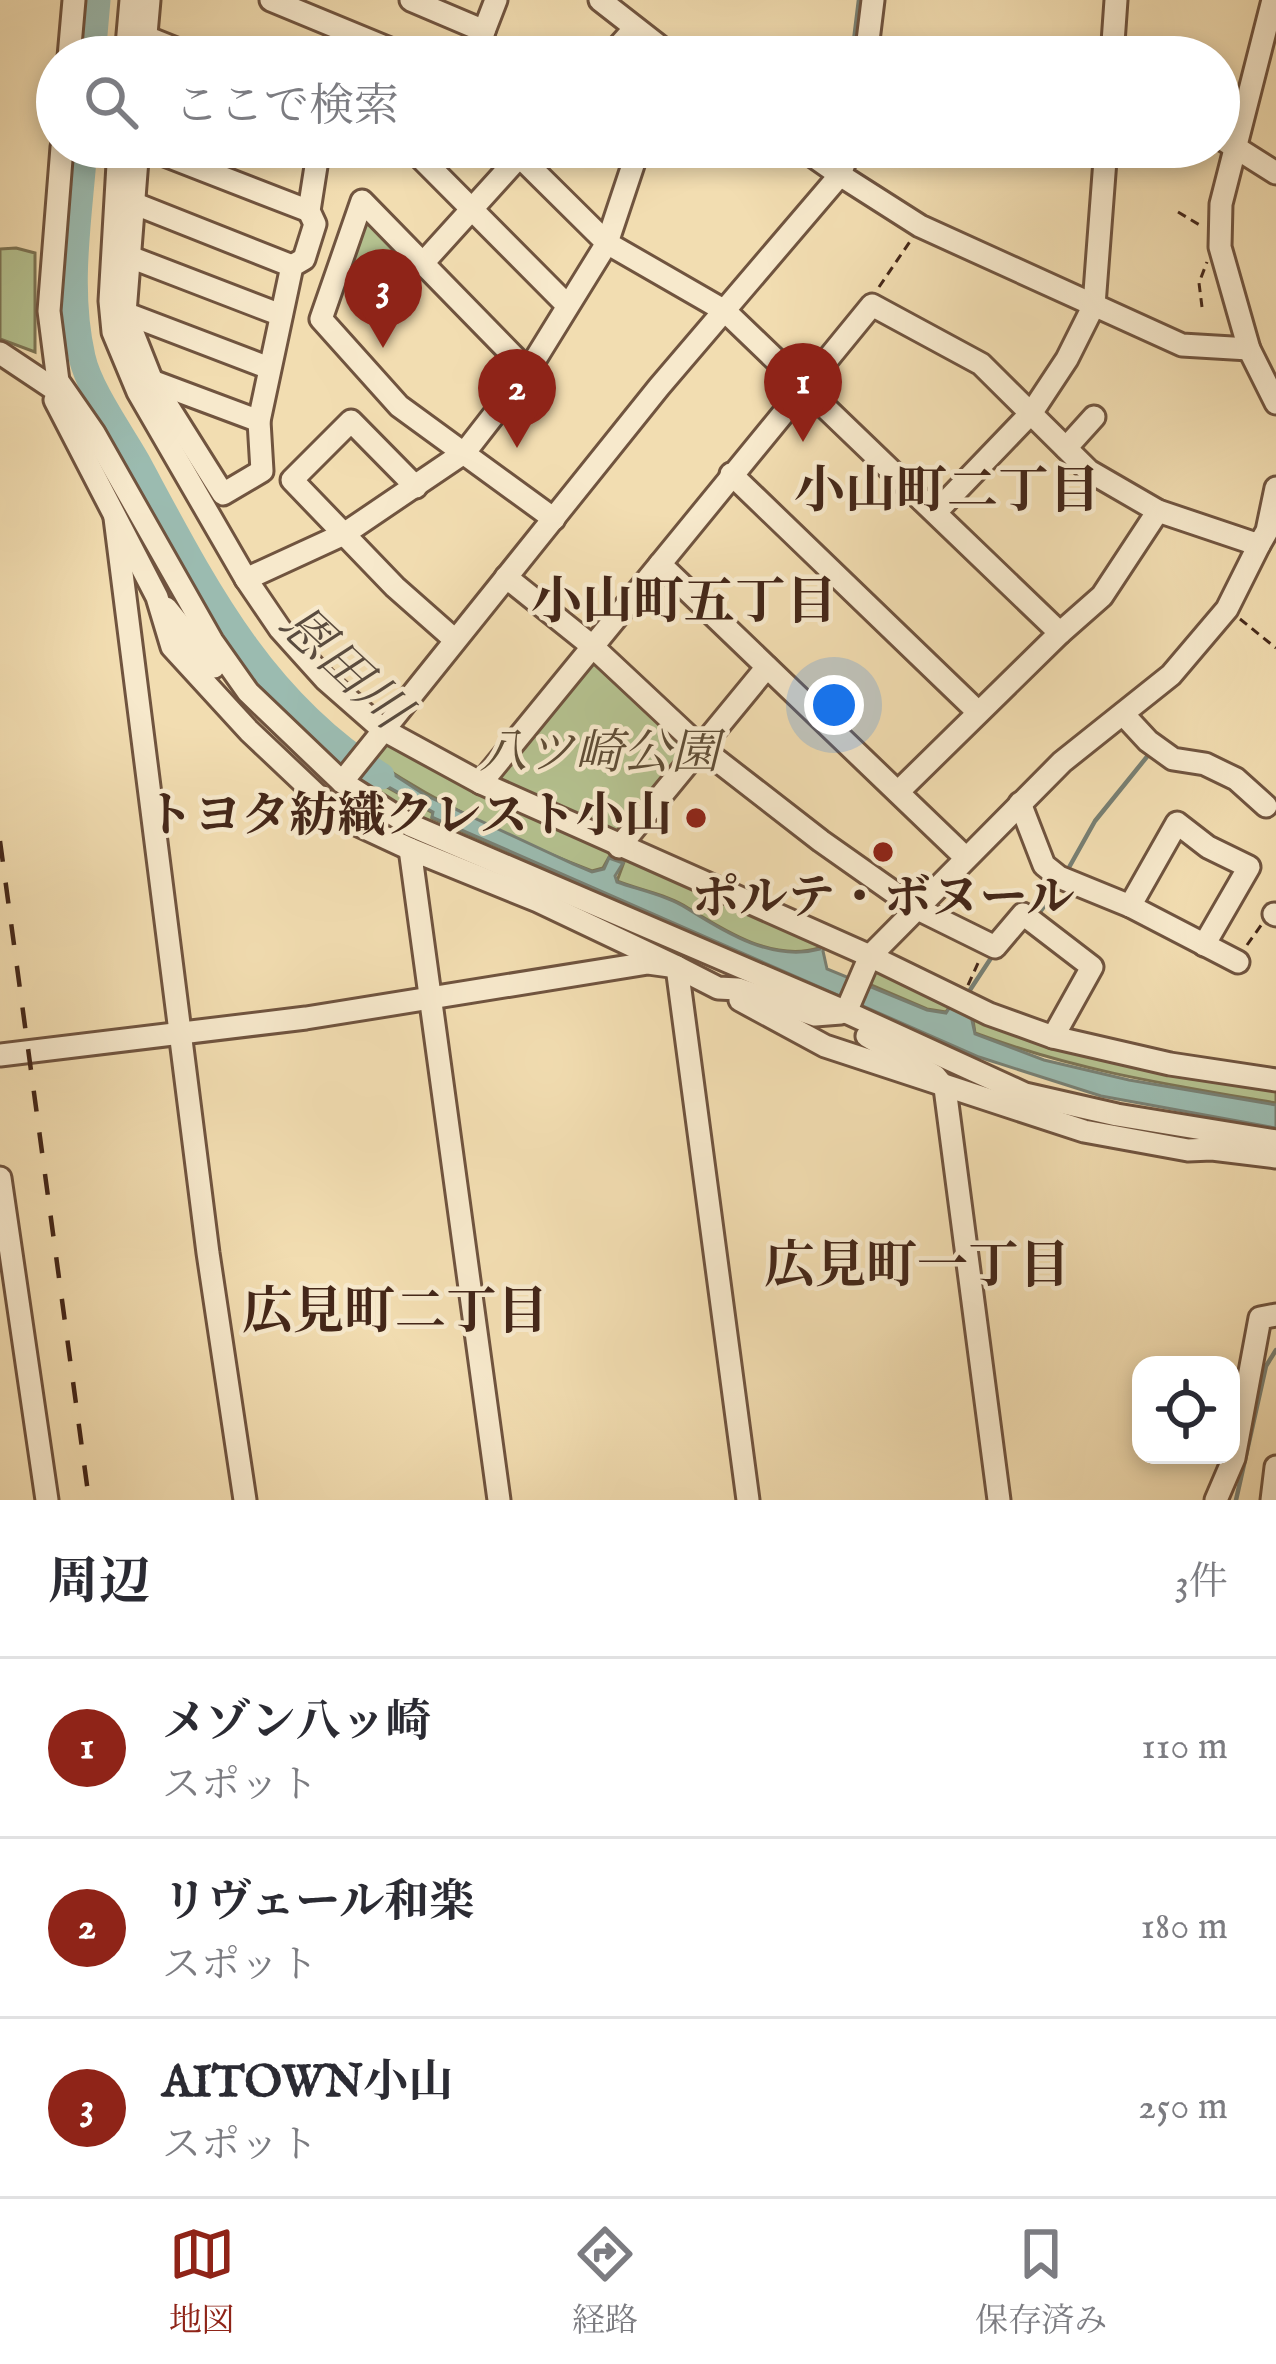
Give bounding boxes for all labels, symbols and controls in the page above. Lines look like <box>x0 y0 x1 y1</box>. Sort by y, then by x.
search box <box>36 36 1240 168</box>
icon: search <box>78 69 144 135</box>
text: ここで検索 <box>174 79 399 136</box>
pin: 3 <box>344 249 422 348</box>
pin: 1 <box>764 343 842 442</box>
pin: 2 <box>478 349 556 448</box>
district label: 小山町二丁目 <box>794 461 1100 526</box>
district label: 小山町五丁目 <box>531 572 837 637</box>
water label: 恩田川 <box>264 593 424 748</box>
your location <box>804 675 864 735</box>
park label: 八ツ崎公園 <box>479 725 726 785</box>
place label: トヨタ紡織クレスト小山 <box>145 788 672 848</box>
marker: トヨタ紡織クレスト小山 <box>683 805 709 831</box>
marker: ポルテ・ボヌール <box>870 839 896 865</box>
place label: ポルテ・ボヌール <box>691 870 1075 930</box>
district label: 広見町一丁目 <box>764 1236 1070 1301</box>
district label: 広見町二丁目 <box>242 1282 548 1347</box>
map controls <box>1132 1356 1240 1464</box>
button: locate <box>1132 1356 1240 1464</box>
text: 周辺 <box>48 1552 150 1617</box>
text: 3件 <box>1174 1559 1228 1608</box>
text: メゾン八ッ崎 <box>162 1695 431 1752</box>
text: 1 <box>80 1723 94 1772</box>
text: 110 m <box>1141 1723 1228 1772</box>
text: スポット <box>162 1762 318 1811</box>
text: リヴェール和楽 <box>162 1875 474 1932</box>
text: 2 <box>78 1903 96 1952</box>
text: 180 m <box>1140 1903 1228 1952</box>
text: スポット <box>162 1942 318 1991</box>
text: AITOWN小山 <box>162 2055 453 2112</box>
text: 3 <box>80 2083 94 2132</box>
text: 250 m <box>1138 2083 1228 2132</box>
text: スポット <box>162 2122 318 2171</box>
tab: 地図 <box>169 2221 235 2343</box>
tab: 経路 <box>572 2221 638 2343</box>
tab: 保存済み <box>975 2221 1107 2343</box>

